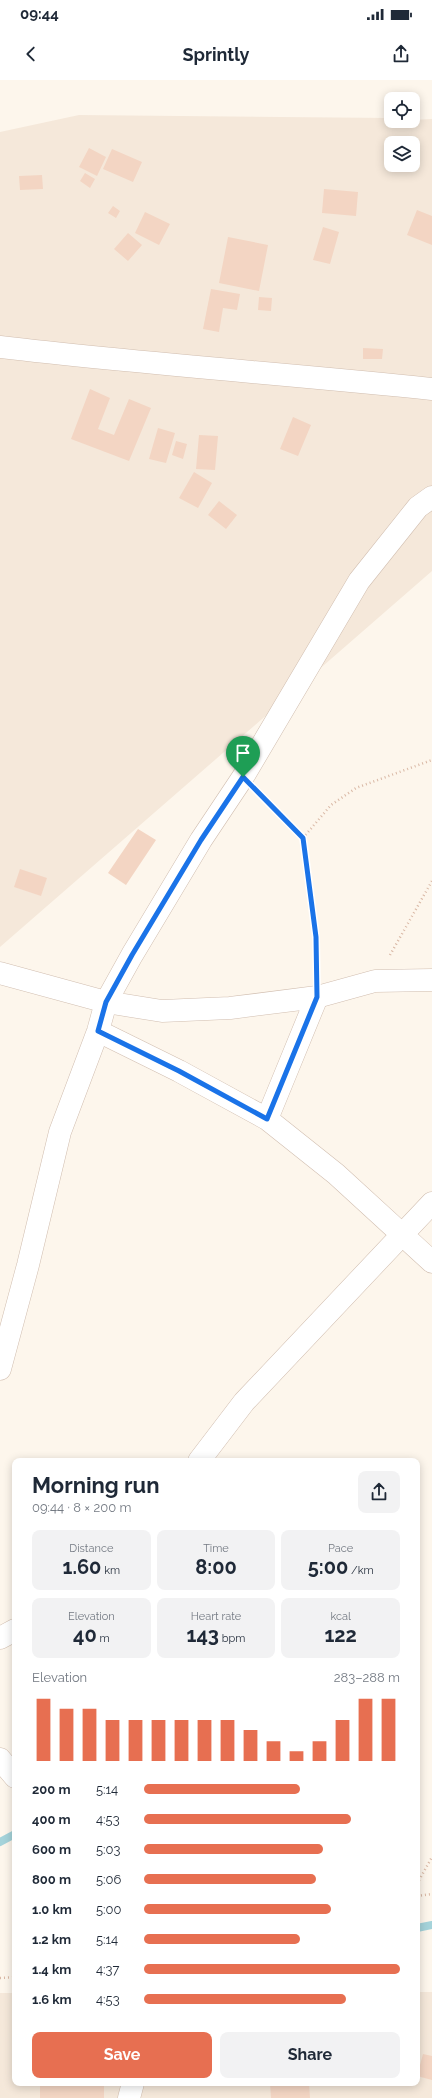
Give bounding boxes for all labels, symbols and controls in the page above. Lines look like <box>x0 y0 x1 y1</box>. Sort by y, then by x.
text: 09:44 <box>20 5 59 23</box>
icon: back <box>20 43 42 65</box>
icon: share <box>390 43 412 65</box>
text: Sprintly <box>183 44 249 65</box>
map controls <box>384 92 420 172</box>
button: locate <box>384 92 420 128</box>
button: layers <box>384 136 420 172</box>
pin <box>226 736 260 777</box>
icon: arrive <box>232 742 254 764</box>
button: share <box>358 1471 400 1513</box>
text: Morning run <box>32 1472 160 1498</box>
text: 09:44 · 8 × 200 m <box>32 1500 132 1515</box>
text: Distance <box>69 1542 113 1555</box>
text: Time <box>203 1542 229 1555</box>
text: Pace <box>328 1542 353 1555</box>
text: 1.60 <box>63 1555 101 1579</box>
text: 8:00 <box>195 1555 237 1579</box>
text: 5:00 <box>308 1555 348 1579</box>
text: km <box>101 1564 120 1577</box>
text: /km <box>348 1564 374 1577</box>
text: Elevation <box>68 1610 115 1623</box>
text: Heart rate <box>191 1610 241 1623</box>
text: kcal <box>330 1610 351 1623</box>
text: 40 <box>73 1623 97 1647</box>
text: 143 <box>187 1623 219 1647</box>
text: 122 <box>324 1623 357 1647</box>
text: m <box>97 1632 110 1645</box>
text: bpm <box>219 1632 245 1645</box>
text: Elevation <box>32 1670 87 1685</box>
text: 283–288 m <box>334 1670 400 1685</box>
text: 200 m <box>32 1782 71 1797</box>
text: 5:14 <box>96 1782 118 1797</box>
text: 400 m <box>32 1812 71 1827</box>
text: 4:53 <box>96 1812 120 1827</box>
text: 600 m <box>32 1842 71 1857</box>
text: 5:03 <box>96 1842 120 1857</box>
text: 800 m <box>32 1872 71 1887</box>
text: 5:06 <box>96 1872 121 1887</box>
text: 1.0 km <box>32 1902 72 1917</box>
text: 5:00 <box>96 1902 121 1917</box>
text: 1.2 km <box>32 1932 71 1947</box>
text: 5:14 <box>96 1932 118 1947</box>
text: 1.4 km <box>32 1962 71 1977</box>
text: 4:37 <box>96 1962 119 1977</box>
text: 1.6 km <box>32 1992 72 2007</box>
text: 4:53 <box>96 1992 120 2007</box>
button: Save <box>32 2032 212 2078</box>
button: Share <box>220 2032 400 2078</box>

